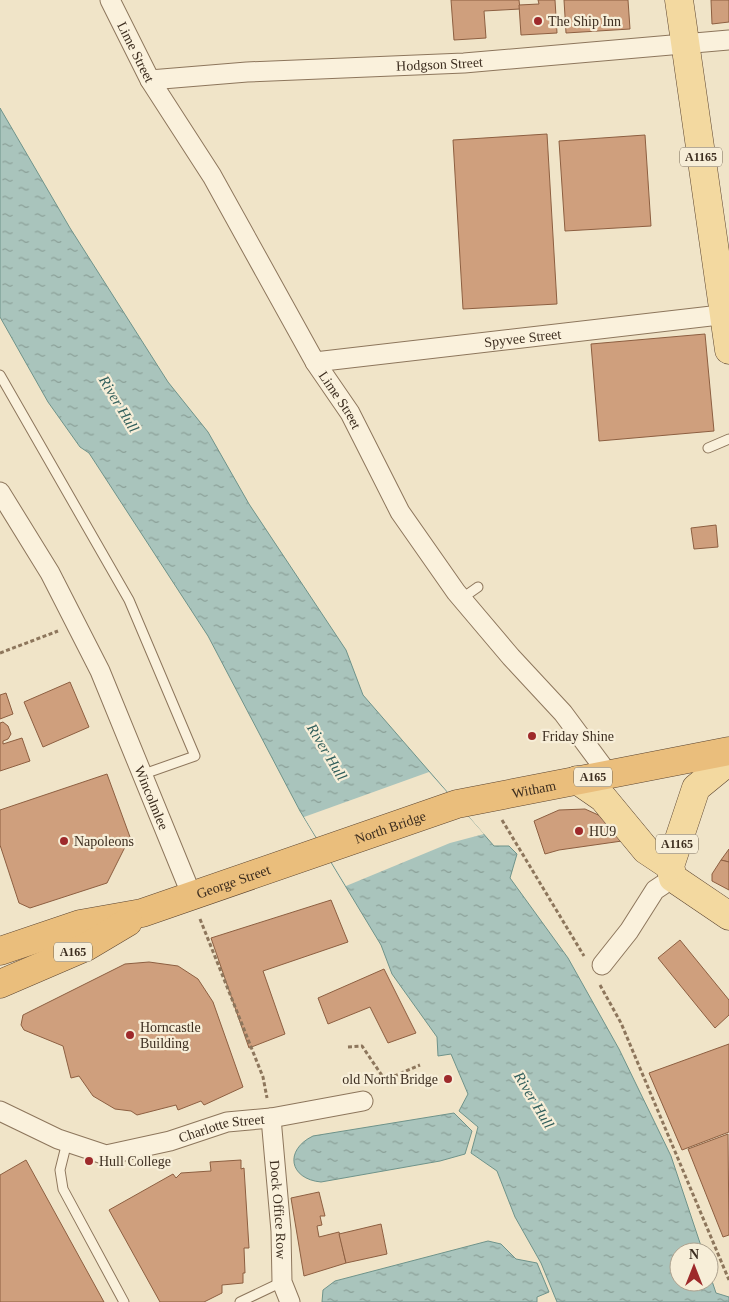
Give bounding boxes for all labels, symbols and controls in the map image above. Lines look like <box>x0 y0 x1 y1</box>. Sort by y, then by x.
place label: The Ship Inn <box>548 14 621 29</box>
marker: The Ship Inn <box>532 15 544 27</box>
street label: Lime Street <box>115 19 157 85</box>
street label: Hodgson Street <box>396 54 484 73</box>
road number: A1165 <box>680 148 722 166</box>
street label: Spyvee Street <box>483 326 562 350</box>
street label: Lime Street <box>316 368 364 431</box>
water label: River Hull <box>95 372 142 435</box>
water label: River Hull <box>303 720 350 783</box>
place label: Friday Shine <box>542 729 614 744</box>
marker: Friday Shine <box>526 730 538 742</box>
street label: Wincolmlee <box>132 763 172 832</box>
road number: A165 <box>574 768 612 786</box>
street label: Witham <box>511 777 557 801</box>
street label: North Bridge <box>353 808 428 846</box>
place label: HU9 <box>589 824 616 839</box>
marker: HU9 <box>573 825 585 837</box>
place label: Napoleons <box>74 834 134 849</box>
road number: A1165 <box>656 834 698 854</box>
marker: Napoleons <box>58 835 70 847</box>
street label: George Street <box>194 862 272 901</box>
road number: A165 <box>54 942 92 962</box>
place label: Horncastle Building <box>140 1020 201 1051</box>
marker: Horncastle Building <box>124 1029 136 1041</box>
water label: River Hull <box>510 1068 557 1131</box>
place label: old North Bridge <box>342 1072 438 1087</box>
marker: old North Bridge <box>442 1073 454 1085</box>
street label: Charlotte Street <box>176 1111 265 1145</box>
place label: Hull College <box>99 1154 171 1169</box>
marker: Hull College <box>83 1155 95 1167</box>
street label: Dock Office Row <box>267 1159 289 1260</box>
north arrow <box>669 1242 719 1292</box>
text: N <box>689 1247 699 1262</box>

